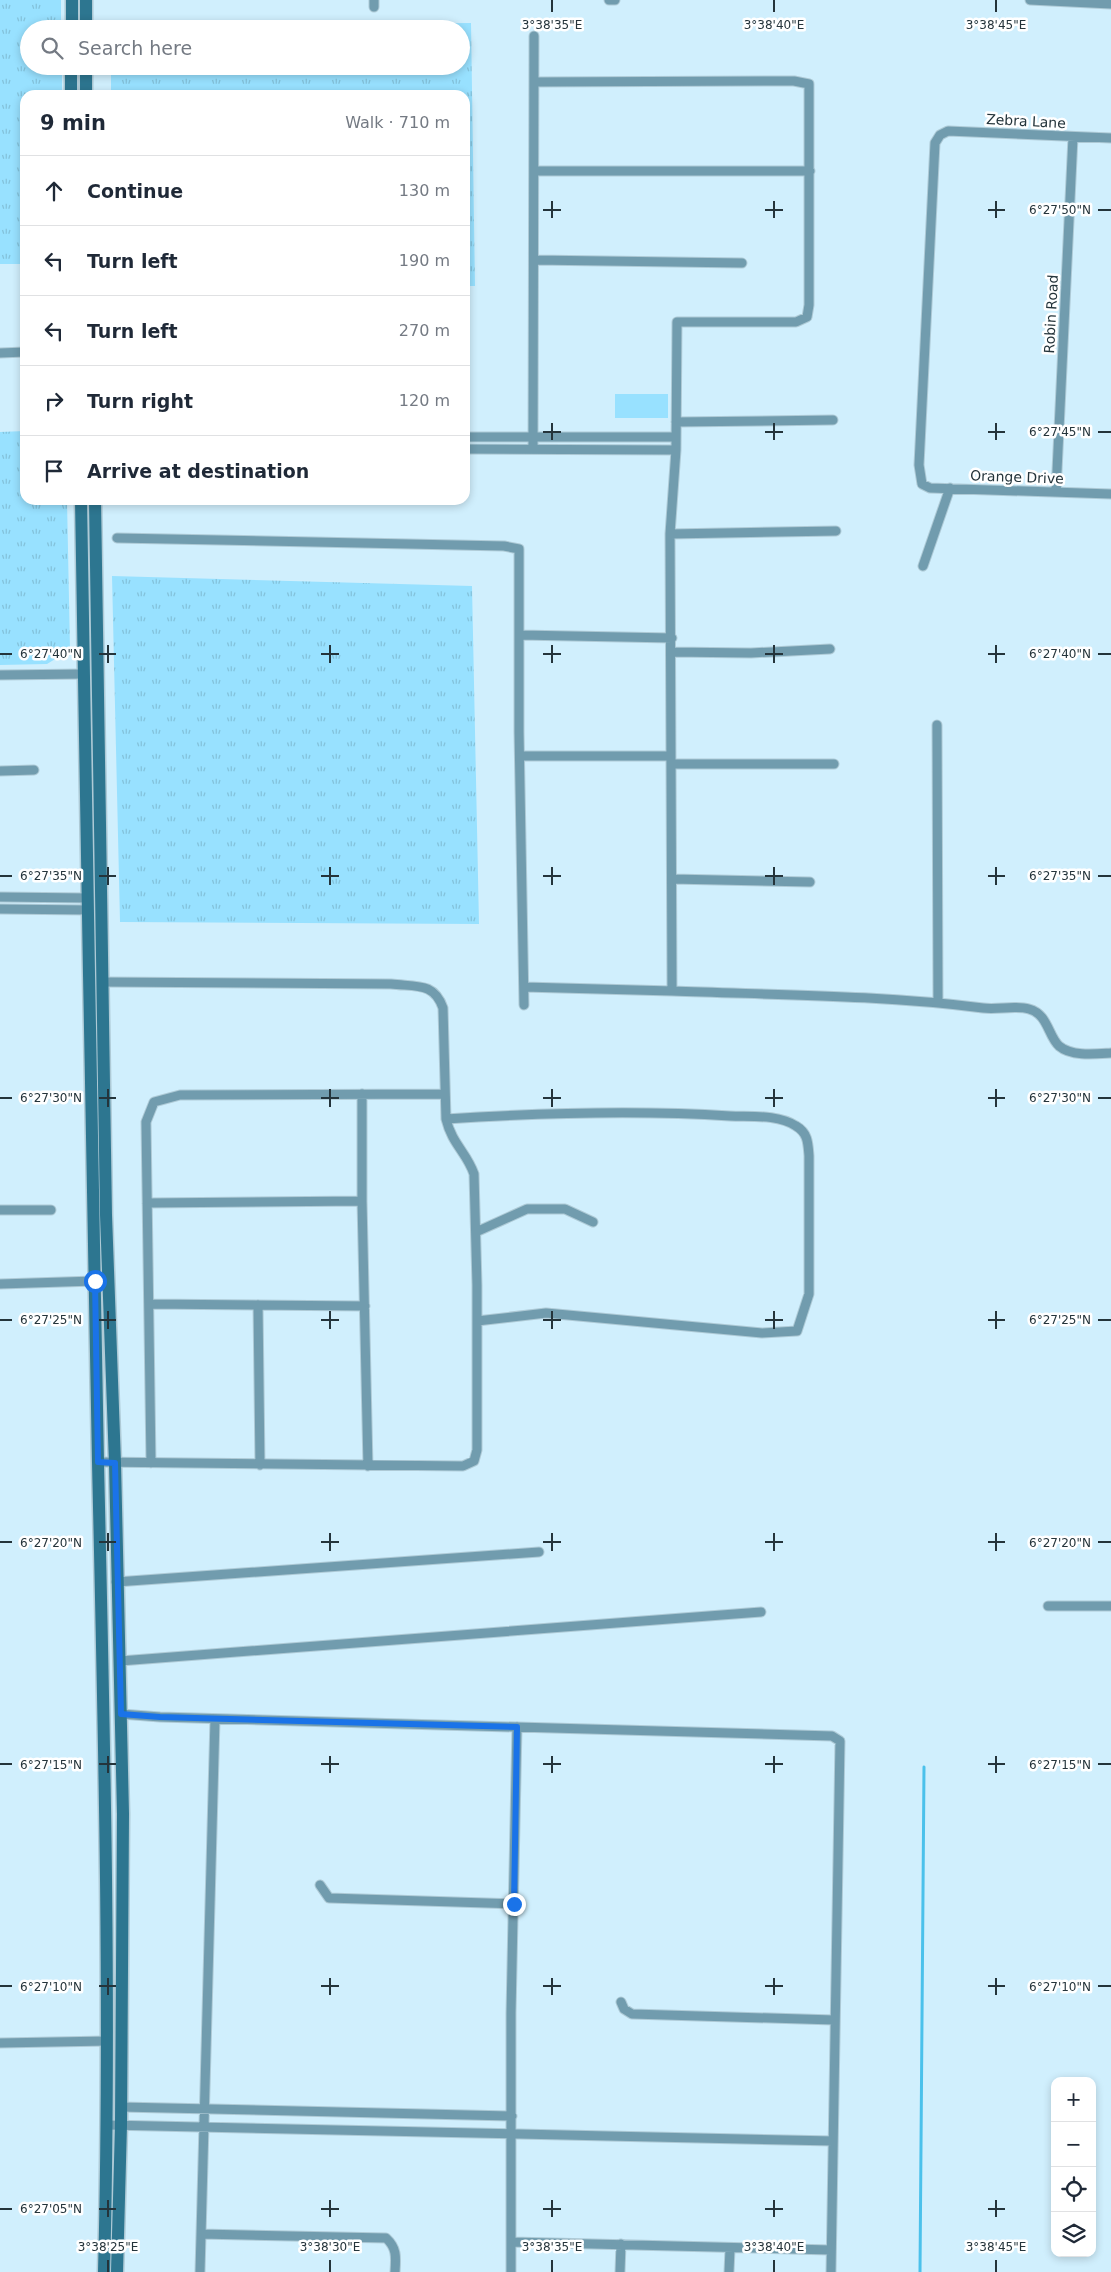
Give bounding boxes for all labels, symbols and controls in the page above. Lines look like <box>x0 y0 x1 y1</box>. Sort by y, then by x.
text: 3°38'35"E <box>522 18 582 32</box>
text: 3°38'40"E <box>744 18 804 32</box>
text: 3°38'45"E <box>966 18 1026 32</box>
search box <box>20 20 470 75</box>
icon: search <box>38 34 66 62</box>
text: Search here <box>78 37 192 59</box>
text: 9 min <box>40 111 106 135</box>
street label: Zebra Lane <box>986 111 1066 131</box>
text: Walk · 710 m <box>345 113 450 132</box>
icon: ahead <box>40 177 68 205</box>
text: Continue <box>87 180 183 202</box>
text: 130 m <box>399 181 450 200</box>
text: 6°27'50"N <box>1029 203 1091 217</box>
icon: left <box>40 247 68 275</box>
text: Turn left <box>87 250 178 272</box>
text: 190 m <box>399 251 450 270</box>
street label: Robin Road <box>1041 274 1061 354</box>
icon: left <box>40 317 68 345</box>
text: Turn left <box>87 320 178 342</box>
text: 270 m <box>399 321 450 340</box>
icon: right <box>40 387 68 415</box>
text: Turn right <box>87 390 193 412</box>
text: 120 m <box>399 391 450 410</box>
text: 6°27'45"N <box>1029 425 1091 439</box>
icon: arrive <box>40 457 68 485</box>
text: Arrive at destination <box>87 460 309 482</box>
street label: Orange Drive <box>970 467 1064 487</box>
text: 6°27'40"N <box>20 647 82 661</box>
text: 6°27'40"N <box>1029 647 1091 661</box>
text: 6°27'35"N <box>20 869 82 883</box>
text: 6°27'35"N <box>1029 869 1091 883</box>
text: 6°27'30"N <box>20 1091 82 1105</box>
text: 6°27'30"N <box>1029 1091 1091 1105</box>
route start <box>84 1270 107 1293</box>
text: 6°27'25"N <box>20 1313 82 1327</box>
text: 6°27'25"N <box>1029 1313 1091 1327</box>
text: 6°27'20"N <box>20 1536 82 1550</box>
text: 6°27'20"N <box>1029 1536 1091 1550</box>
text: 6°27'15"N <box>20 1758 82 1772</box>
text: 6°27'15"N <box>1029 1758 1091 1772</box>
route end <box>503 1893 526 1916</box>
text: 6°27'10"N <box>20 1980 82 1994</box>
text: 6°27'10"N <box>1029 1980 1091 1994</box>
map controls <box>1051 2077 1096 2257</box>
button: + <box>1051 2077 1096 2122</box>
button: − <box>1051 2122 1096 2167</box>
button: locate <box>1051 2167 1096 2212</box>
text: 6°27'05"N <box>20 2202 82 2216</box>
button: layers <box>1051 2212 1096 2257</box>
text: 3°38'25"E <box>78 2240 138 2254</box>
text: 3°38'30"E <box>300 2240 360 2254</box>
text: 3°38'35"E <box>522 2240 582 2254</box>
text: 3°38'40"E <box>744 2240 804 2254</box>
text: 3°38'45"E <box>966 2240 1026 2254</box>

